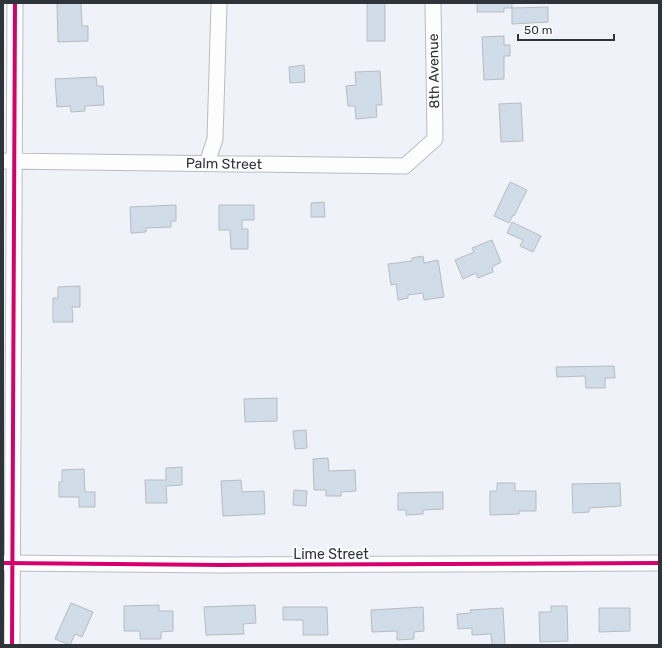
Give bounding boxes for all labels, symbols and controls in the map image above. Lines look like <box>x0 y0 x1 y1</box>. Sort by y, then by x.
scale bar <box>518 16 614 42</box>
text: 50 m <box>524 23 552 37</box>
street label: 8th Avenue <box>425 33 443 109</box>
street label: Palm Street <box>186 155 263 173</box>
street label: Lime Street <box>293 546 369 563</box>

